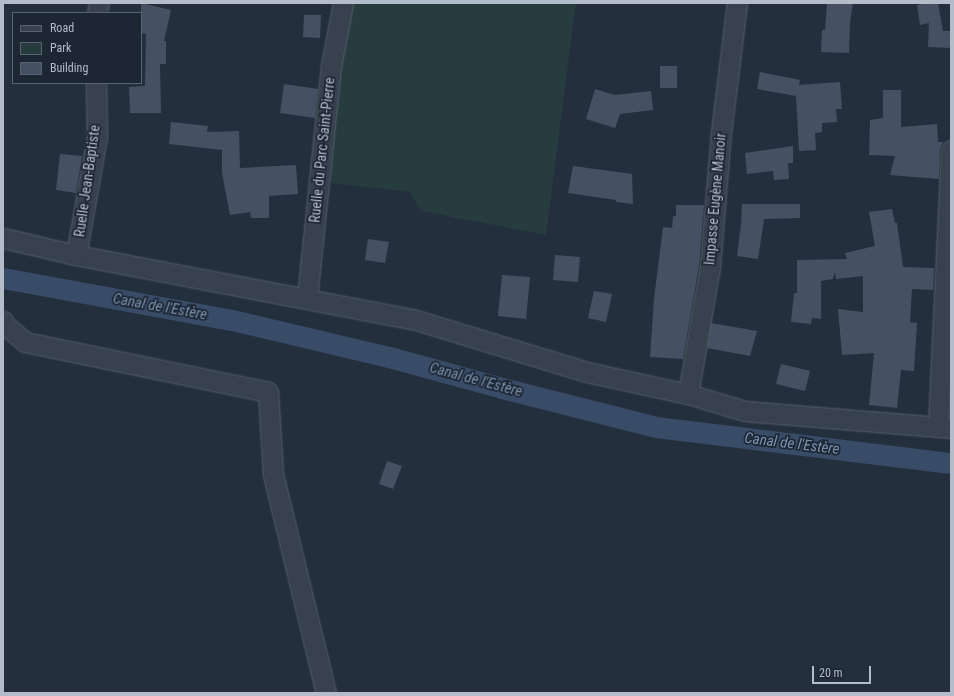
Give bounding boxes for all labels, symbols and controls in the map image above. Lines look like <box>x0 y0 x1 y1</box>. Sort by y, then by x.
legend <box>12 12 142 84</box>
text: Road <box>50 21 74 35</box>
text: Park <box>50 41 71 55</box>
text: Building <box>50 61 88 75</box>
street label: Ruelle du Parc Saint-Pierre <box>306 76 338 224</box>
street label: Ruelle Jean-Baptiste <box>71 124 103 238</box>
street label: Impasse Eugène Manoir <box>701 132 729 266</box>
water label: Canal de l'Estère <box>111 290 209 324</box>
water label: Canal de l'Estère <box>428 359 524 401</box>
water label: Canal de l'Estère <box>744 429 840 459</box>
scale bar <box>814 658 873 684</box>
text: 20 m <box>819 666 843 680</box>

